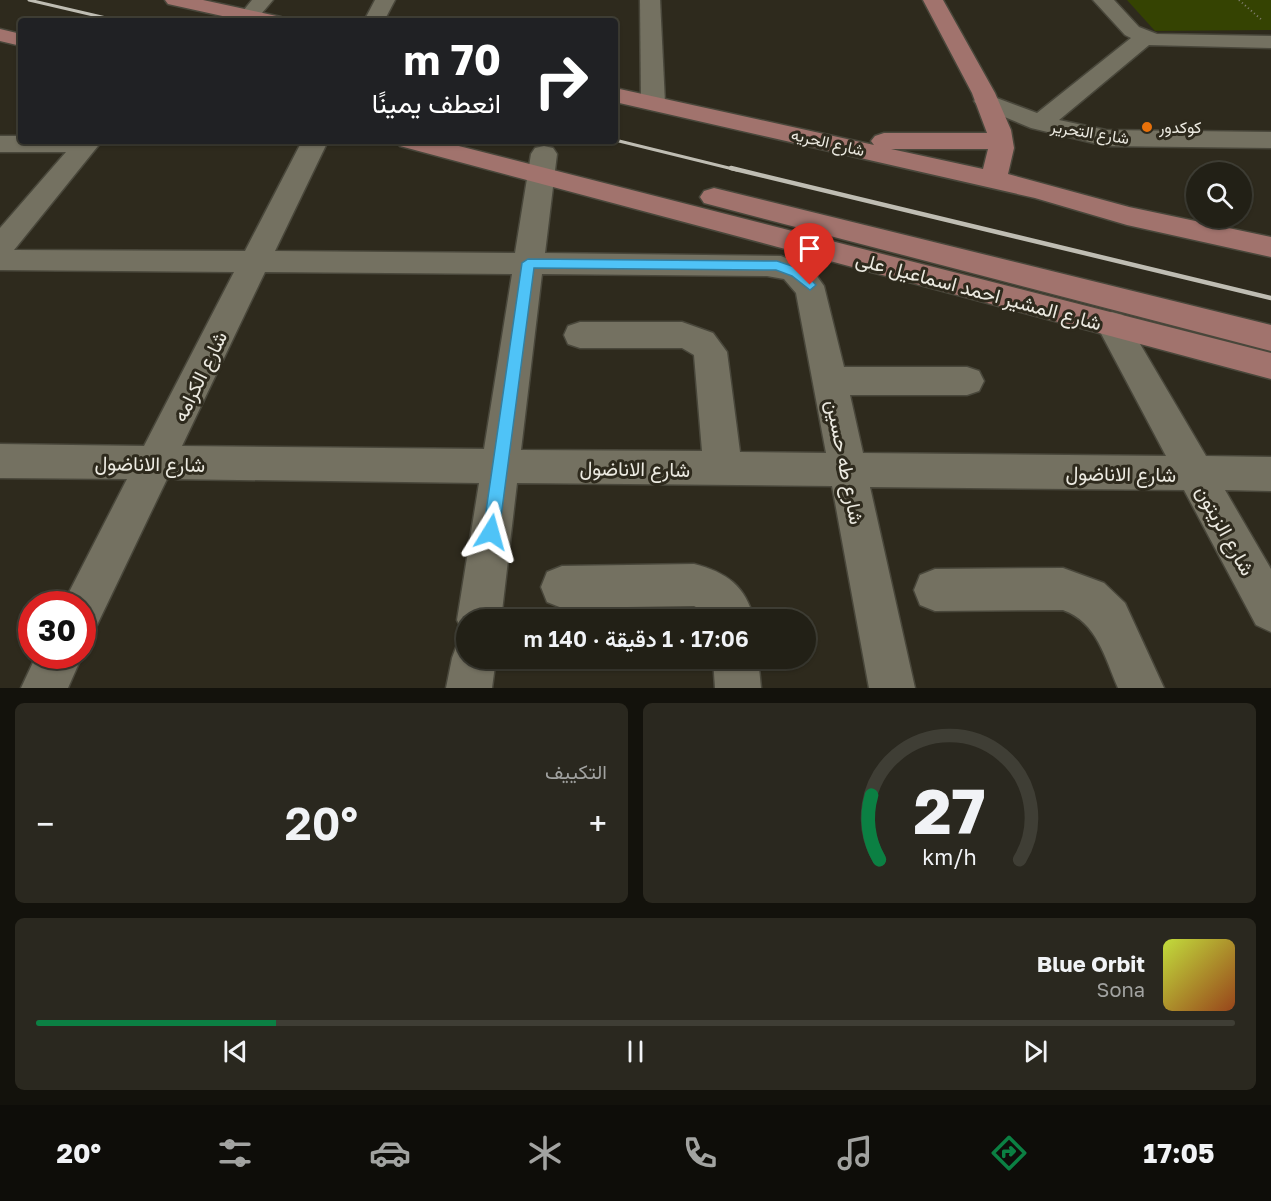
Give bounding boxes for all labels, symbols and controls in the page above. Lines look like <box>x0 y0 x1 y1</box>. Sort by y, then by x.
text: 70 m <box>404 34 501 84</box>
icon: right <box>522 42 600 120</box>
text: انعطف يمينًا <box>372 87 501 119</box>
street label: شارع التحرير <box>1048 116 1131 150</box>
place label: كوكدور <box>1158 117 1201 138</box>
marker: كوكدور <box>1140 120 1154 134</box>
street label: شارع الحريه <box>789 124 867 162</box>
map controls <box>1186 162 1252 228</box>
button: search <box>1186 162 1252 228</box>
pin <box>784 223 835 285</box>
icon: arrive <box>793 232 826 265</box>
street label: شارع المشير احمد اسماعيل على <box>853 246 1104 337</box>
street label: شارع الكرامه <box>167 327 234 427</box>
street label: شارع طه حسين <box>819 398 870 527</box>
street label: شارع الاناضول <box>94 450 205 479</box>
street label: شارع الاناضول <box>579 455 690 484</box>
street label: شارع الاناضول <box>1065 460 1176 489</box>
street label: شارع الزيتون <box>1189 481 1261 581</box>
position arrow <box>459 500 523 564</box>
speed limit sign: 30 <box>18 591 96 669</box>
text: 17:06 · 1 دقيقة · 140 m <box>523 625 749 652</box>
text: التكييف <box>545 759 607 783</box>
text: 27 <box>913 773 986 848</box>
text: 20° <box>285 796 358 850</box>
text: − <box>36 804 54 843</box>
text: + <box>589 804 607 843</box>
text: km/h <box>922 844 977 870</box>
text: Blue Orbit <box>1037 950 1145 977</box>
text: Sona <box>1097 977 1145 1001</box>
icon: previous <box>219 1035 252 1068</box>
icon: pause <box>619 1035 652 1068</box>
icon: next <box>1019 1035 1052 1068</box>
icon: filters <box>214 1132 256 1174</box>
icon: car <box>369 1132 411 1174</box>
icon: climate <box>524 1132 566 1174</box>
icon: phone <box>679 1132 721 1174</box>
icon: music <box>834 1132 876 1174</box>
icon: directions <box>988 1132 1030 1174</box>
text: 20° <box>56 1137 101 1169</box>
text: 17:05 <box>1143 1137 1215 1169</box>

